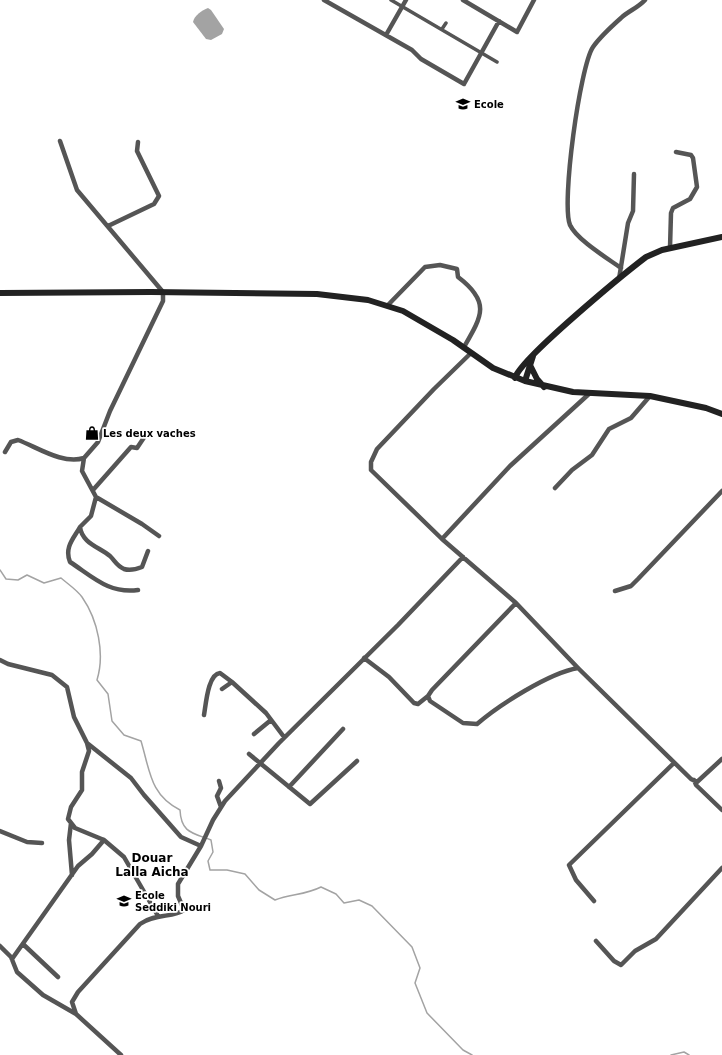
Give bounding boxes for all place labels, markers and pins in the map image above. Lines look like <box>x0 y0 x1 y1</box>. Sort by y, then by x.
school or university icon: Ecole <box>455 96 471 112</box>
place label: Ecole <box>474 99 504 110</box>
shop icon: Les deux vaches <box>84 425 100 441</box>
place label: Les deux vaches <box>103 428 196 439</box>
place label: Ecole Seddiki Nouri <box>135 890 211 913</box>
school or university icon: Ecole Seddiki Nouri <box>116 893 132 909</box>

